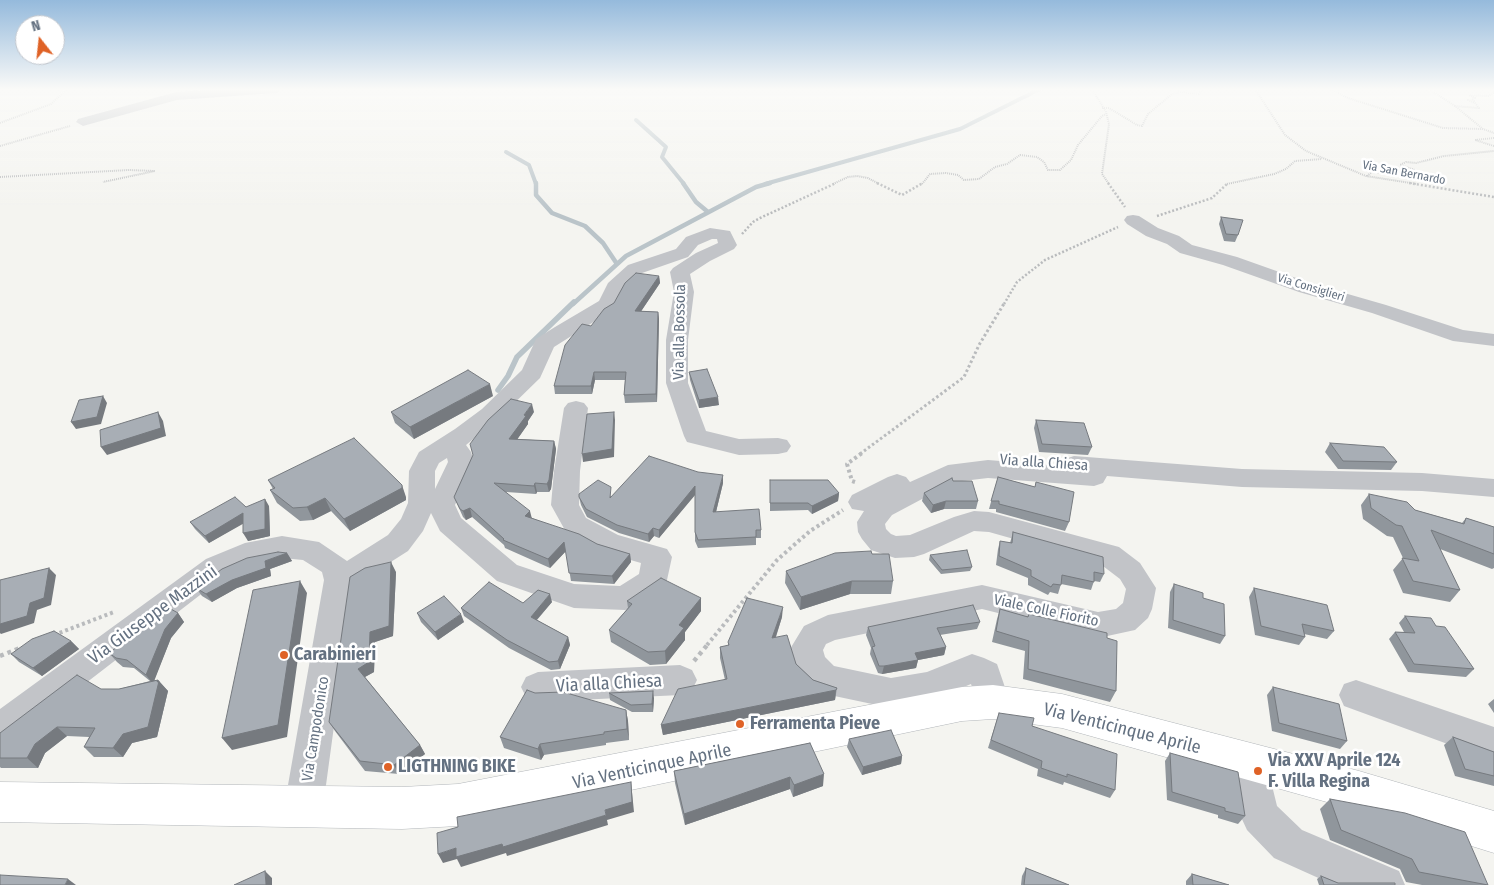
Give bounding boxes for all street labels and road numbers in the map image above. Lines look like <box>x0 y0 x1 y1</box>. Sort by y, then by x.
street label: Via San Bernardo <box>1361 158 1447 188</box>
street label: Via Consiglieri <box>1276 271 1346 305</box>
street label: Via alla Bossola <box>670 284 690 380</box>
street label: Via alla Chiesa <box>999 451 1089 475</box>
street label: Via Giuseppe Mazzini <box>84 561 222 669</box>
street label: Viale Colle Fiorito <box>992 591 1100 631</box>
street label: Via alla Chiesa <box>555 670 663 698</box>
street label: Via Campodonico <box>299 675 333 783</box>
street label: Via Venticinque Aprile <box>1041 699 1203 759</box>
street label: Via Venticinque Aprile <box>571 740 733 794</box>

